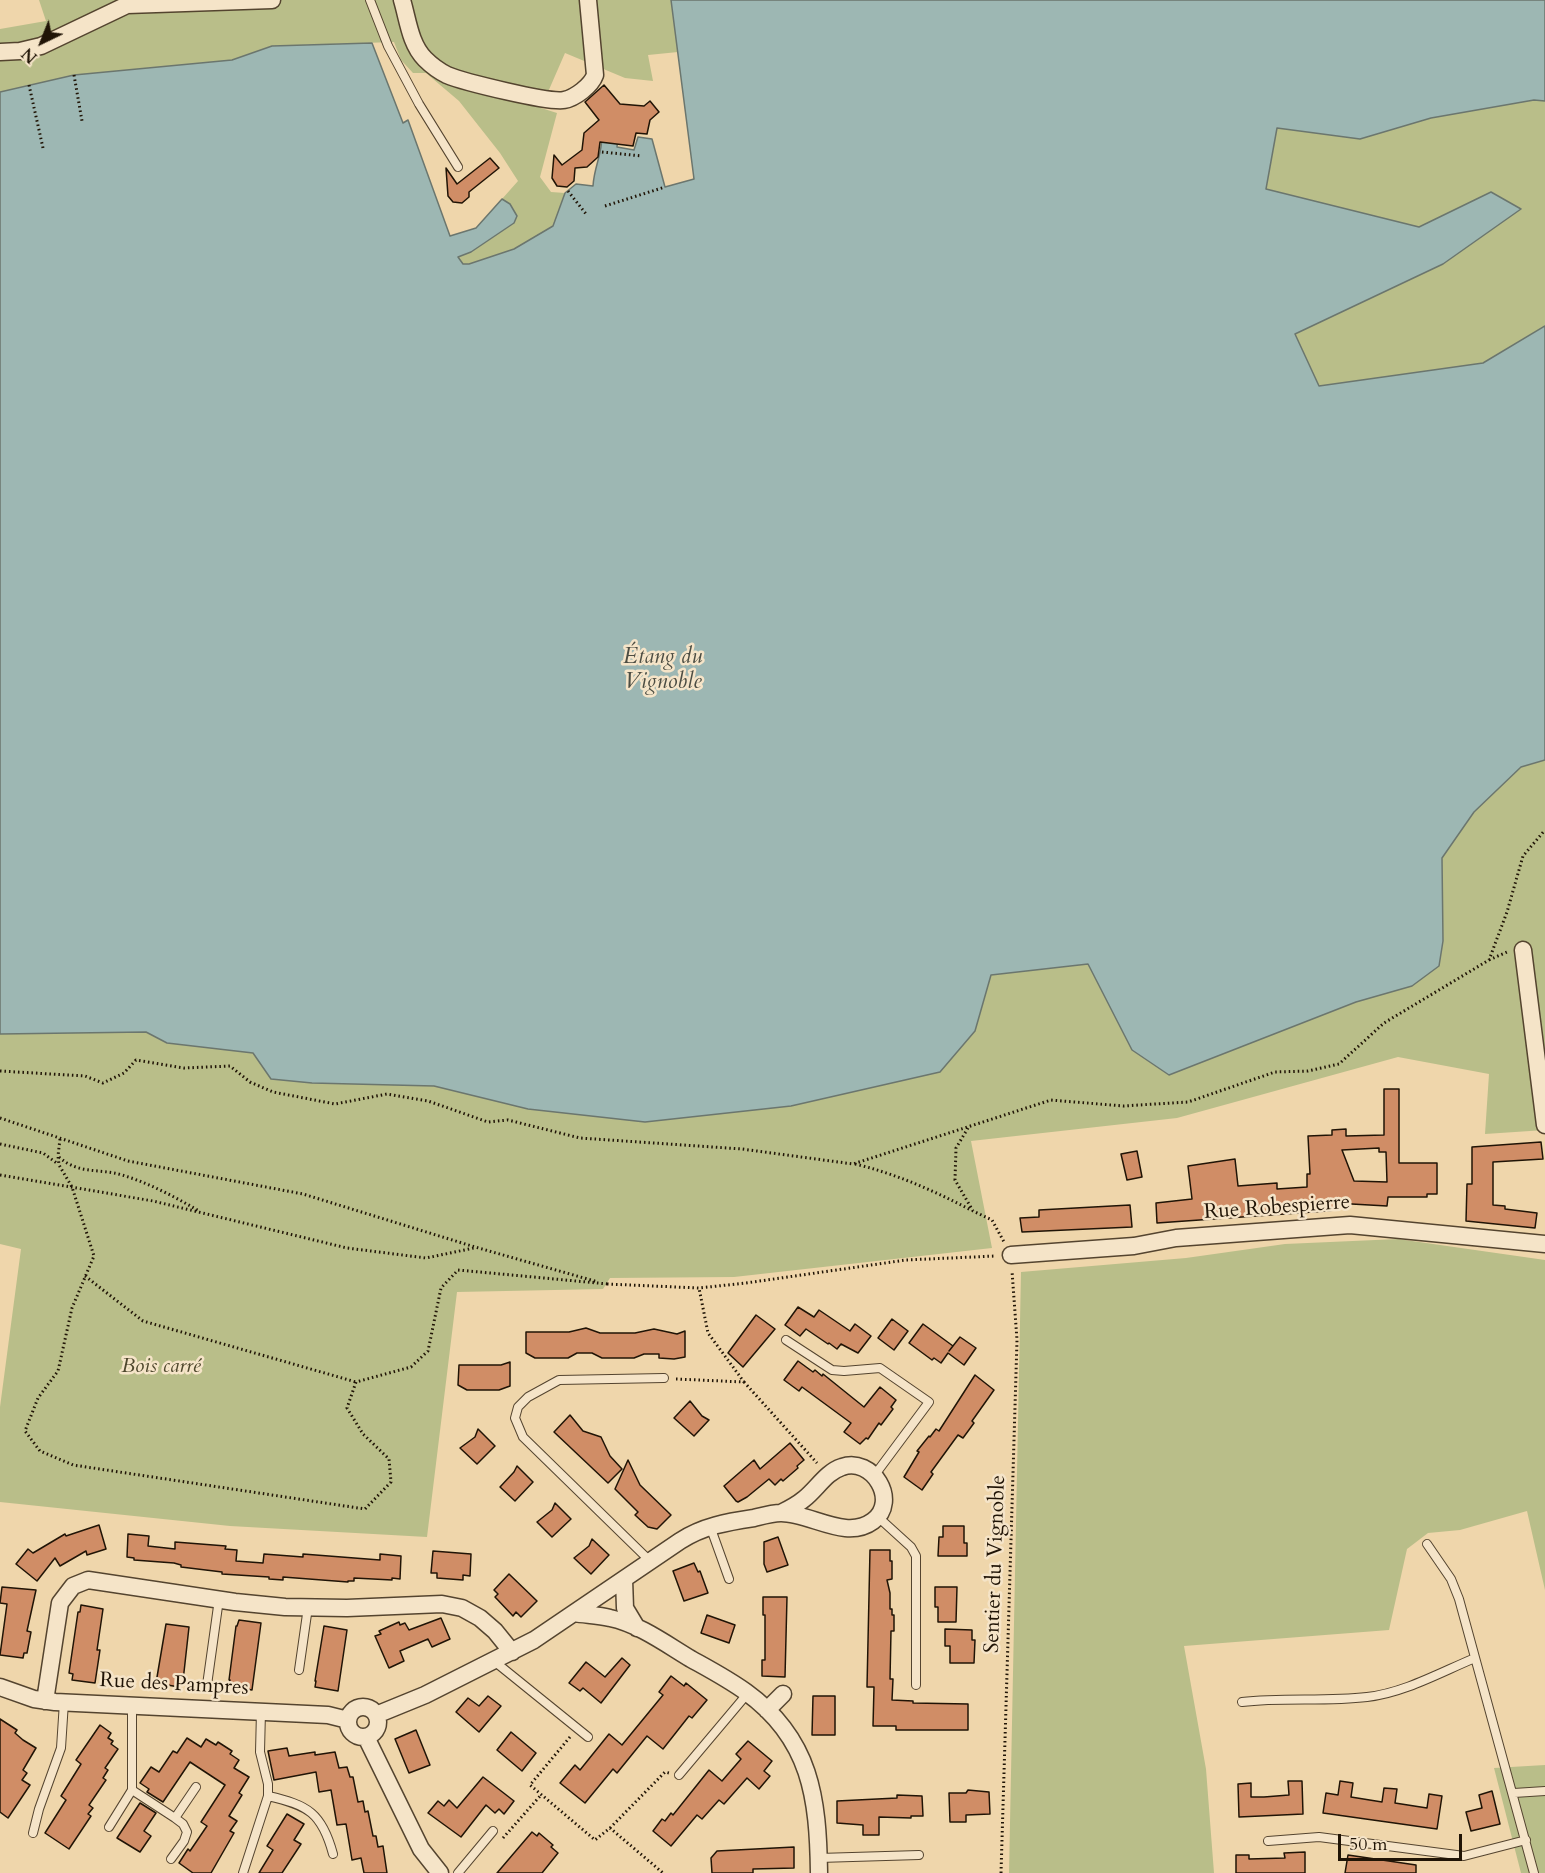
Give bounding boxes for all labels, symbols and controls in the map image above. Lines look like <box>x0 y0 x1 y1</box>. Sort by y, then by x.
north arrow <box>12 12 72 72</box>
text: N <box>17 42 42 68</box>
water label: Étang du Vignoble <box>623 645 703 696</box>
street label: Rue Robespierre <box>1203 1190 1351 1226</box>
park label: Bois carré <box>121 1354 201 1380</box>
street label: Sentier du Vignoble <box>980 1474 1012 1654</box>
street label: Rue des Pampres <box>99 1669 249 1701</box>
scale bar <box>1341 1822 1466 1860</box>
text: 50 m <box>1349 1832 1388 1857</box>

